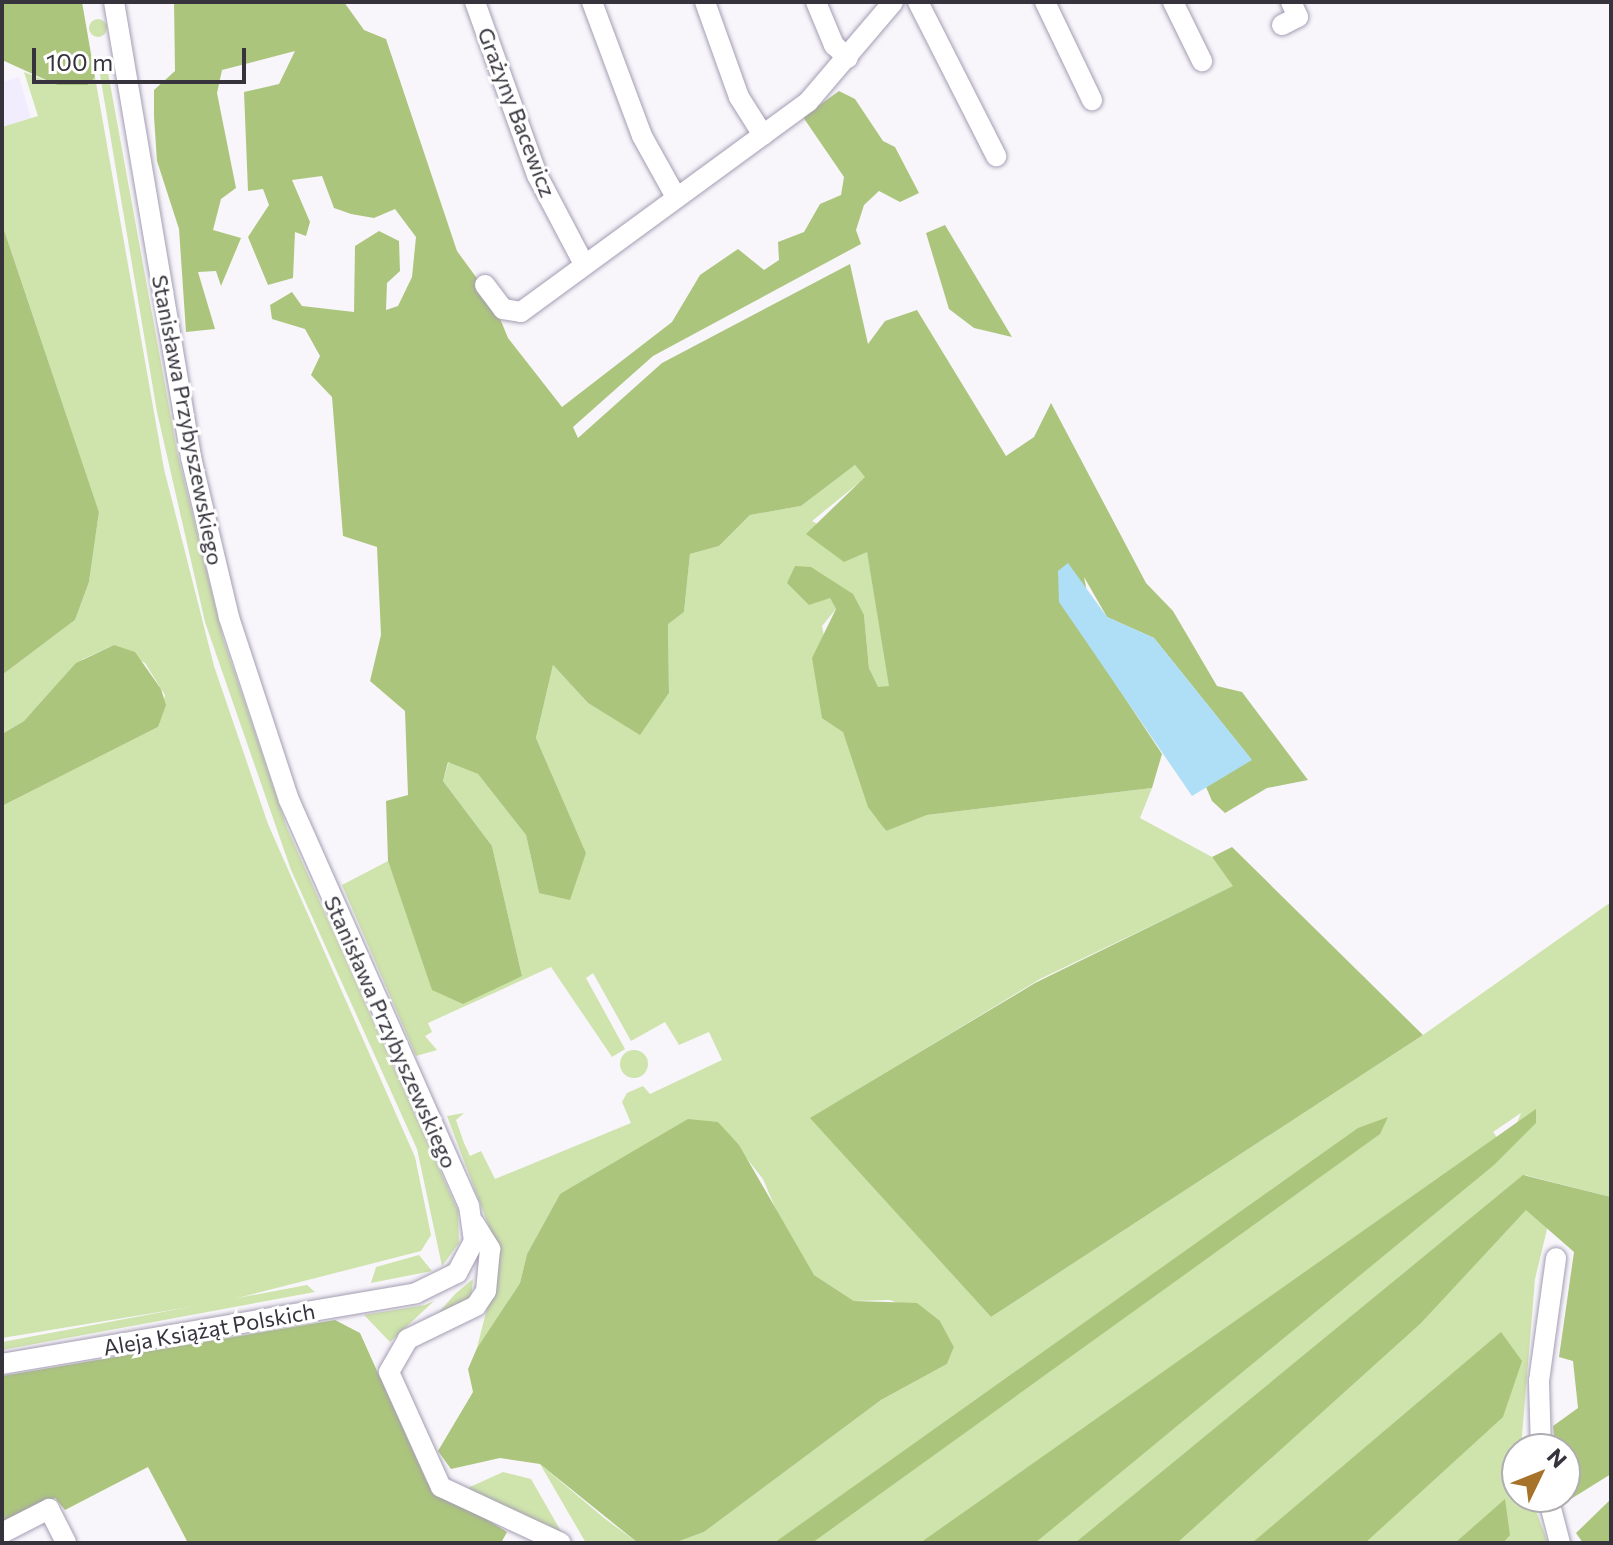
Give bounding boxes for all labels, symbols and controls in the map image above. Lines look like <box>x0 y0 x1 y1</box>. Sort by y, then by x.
street label: Grażyny Bacewicz <box>473 23 561 201</box>
scale bar <box>36 32 250 82</box>
text: 100 m <box>46 47 113 76</box>
street label: Stanisława Przybyszewskiego <box>147 273 229 567</box>
street label: Stanisława Przybyszewskiego <box>319 892 463 1172</box>
street label: Aleja Książąt Polskich <box>101 1297 317 1361</box>
north arrow <box>1501 1433 1581 1513</box>
text: N <box>1542 1442 1573 1473</box>

